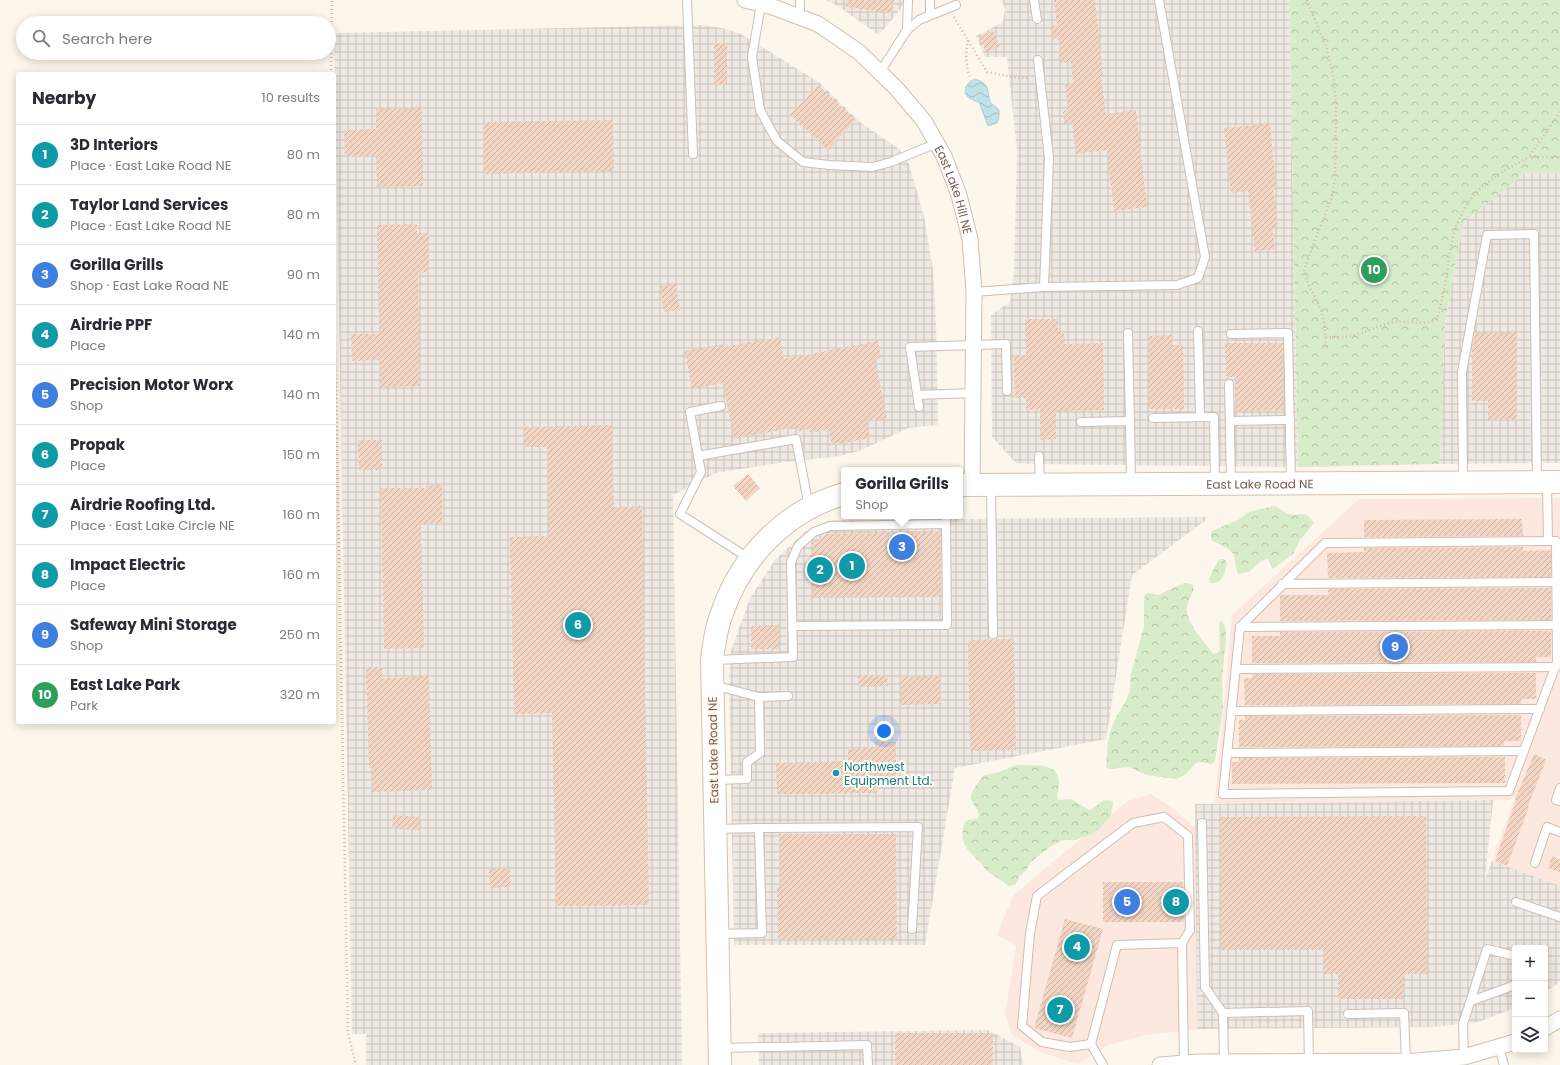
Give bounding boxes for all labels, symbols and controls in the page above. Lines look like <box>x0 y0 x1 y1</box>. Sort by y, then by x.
search box <box>16 16 336 60</box>
icon: search <box>30 27 52 49</box>
text: Search here <box>62 28 152 49</box>
text: Nearby <box>32 86 96 110</box>
text: 10 results <box>261 88 320 107</box>
text: 3D Interiors <box>70 134 158 155</box>
street label: East Lake Hill NE <box>931 142 977 236</box>
text: 1 <box>43 145 47 164</box>
text: 80 m <box>287 145 320 164</box>
text: Place · East Lake Road NE <box>70 156 231 175</box>
text: Taylor Land Services <box>70 194 228 215</box>
text: 2 <box>41 205 49 224</box>
text: 80 m <box>287 205 320 224</box>
text: Place · East Lake Road NE <box>70 216 231 235</box>
text: Gorilla Grills <box>70 254 164 275</box>
pin: 10 <box>1361 255 1387 285</box>
text: 3 <box>41 265 49 284</box>
text: 90 m <box>287 265 320 284</box>
text: Shop · East Lake Road NE <box>70 276 229 295</box>
text: Airdrie PPF <box>70 314 152 335</box>
text: 4 <box>41 325 49 344</box>
text: 140 m <box>283 325 320 344</box>
text: Place <box>70 336 105 355</box>
text: Precision Motor Worx <box>70 374 233 395</box>
text: 5 <box>41 385 49 404</box>
text: 140 m <box>283 385 320 404</box>
text: Shop <box>70 396 103 415</box>
text: Propak <box>70 434 125 455</box>
text: 6 <box>41 445 49 464</box>
text: 150 m <box>283 445 320 464</box>
text: Place <box>70 456 105 475</box>
popup <box>841 467 963 519</box>
text: Gorilla Grills <box>855 473 949 494</box>
street label: East Lake Road NE <box>1206 475 1314 492</box>
text: Airdrie Roofing Ltd. <box>70 494 215 515</box>
text: Shop <box>855 495 888 514</box>
text: 7 <box>42 505 48 524</box>
text: 160 m <box>283 505 320 524</box>
text: Place · East Lake Circle NE <box>70 516 235 535</box>
pin: 3 <box>889 532 915 562</box>
pin: 1 <box>839 551 865 581</box>
text: Impact Electric <box>70 554 186 575</box>
pin: 2 <box>807 555 833 585</box>
text: 8 <box>41 565 49 584</box>
text: 160 m <box>283 565 320 584</box>
text: Place <box>70 576 105 595</box>
pin: 6 <box>565 610 591 640</box>
text: Safeway Mini Storage <box>70 614 237 635</box>
text: 9 <box>41 625 49 644</box>
text: 250 m <box>279 625 320 644</box>
pin: 9 <box>1382 632 1408 662</box>
text: Shop <box>70 636 103 655</box>
text: East Lake Park <box>70 674 180 695</box>
text: 10 <box>38 685 52 704</box>
text: 320 m <box>280 685 320 704</box>
text: Park <box>70 696 98 715</box>
street label: East Lake Road NE <box>704 696 722 804</box>
your location <box>874 721 894 741</box>
place label: Northwest Equipment Ltd. <box>844 758 932 789</box>
marker: Northwest Equipment Ltd. <box>831 768 841 778</box>
pin: 5 <box>1114 887 1140 917</box>
pin: 8 <box>1163 887 1189 917</box>
pin: 4 <box>1064 932 1090 962</box>
map controls <box>1512 945 1548 1053</box>
button: + <box>1512 945 1548 981</box>
button: − <box>1512 981 1548 1017</box>
pin: 7 <box>1047 995 1073 1025</box>
button: layers <box>1512 1017 1548 1053</box>

